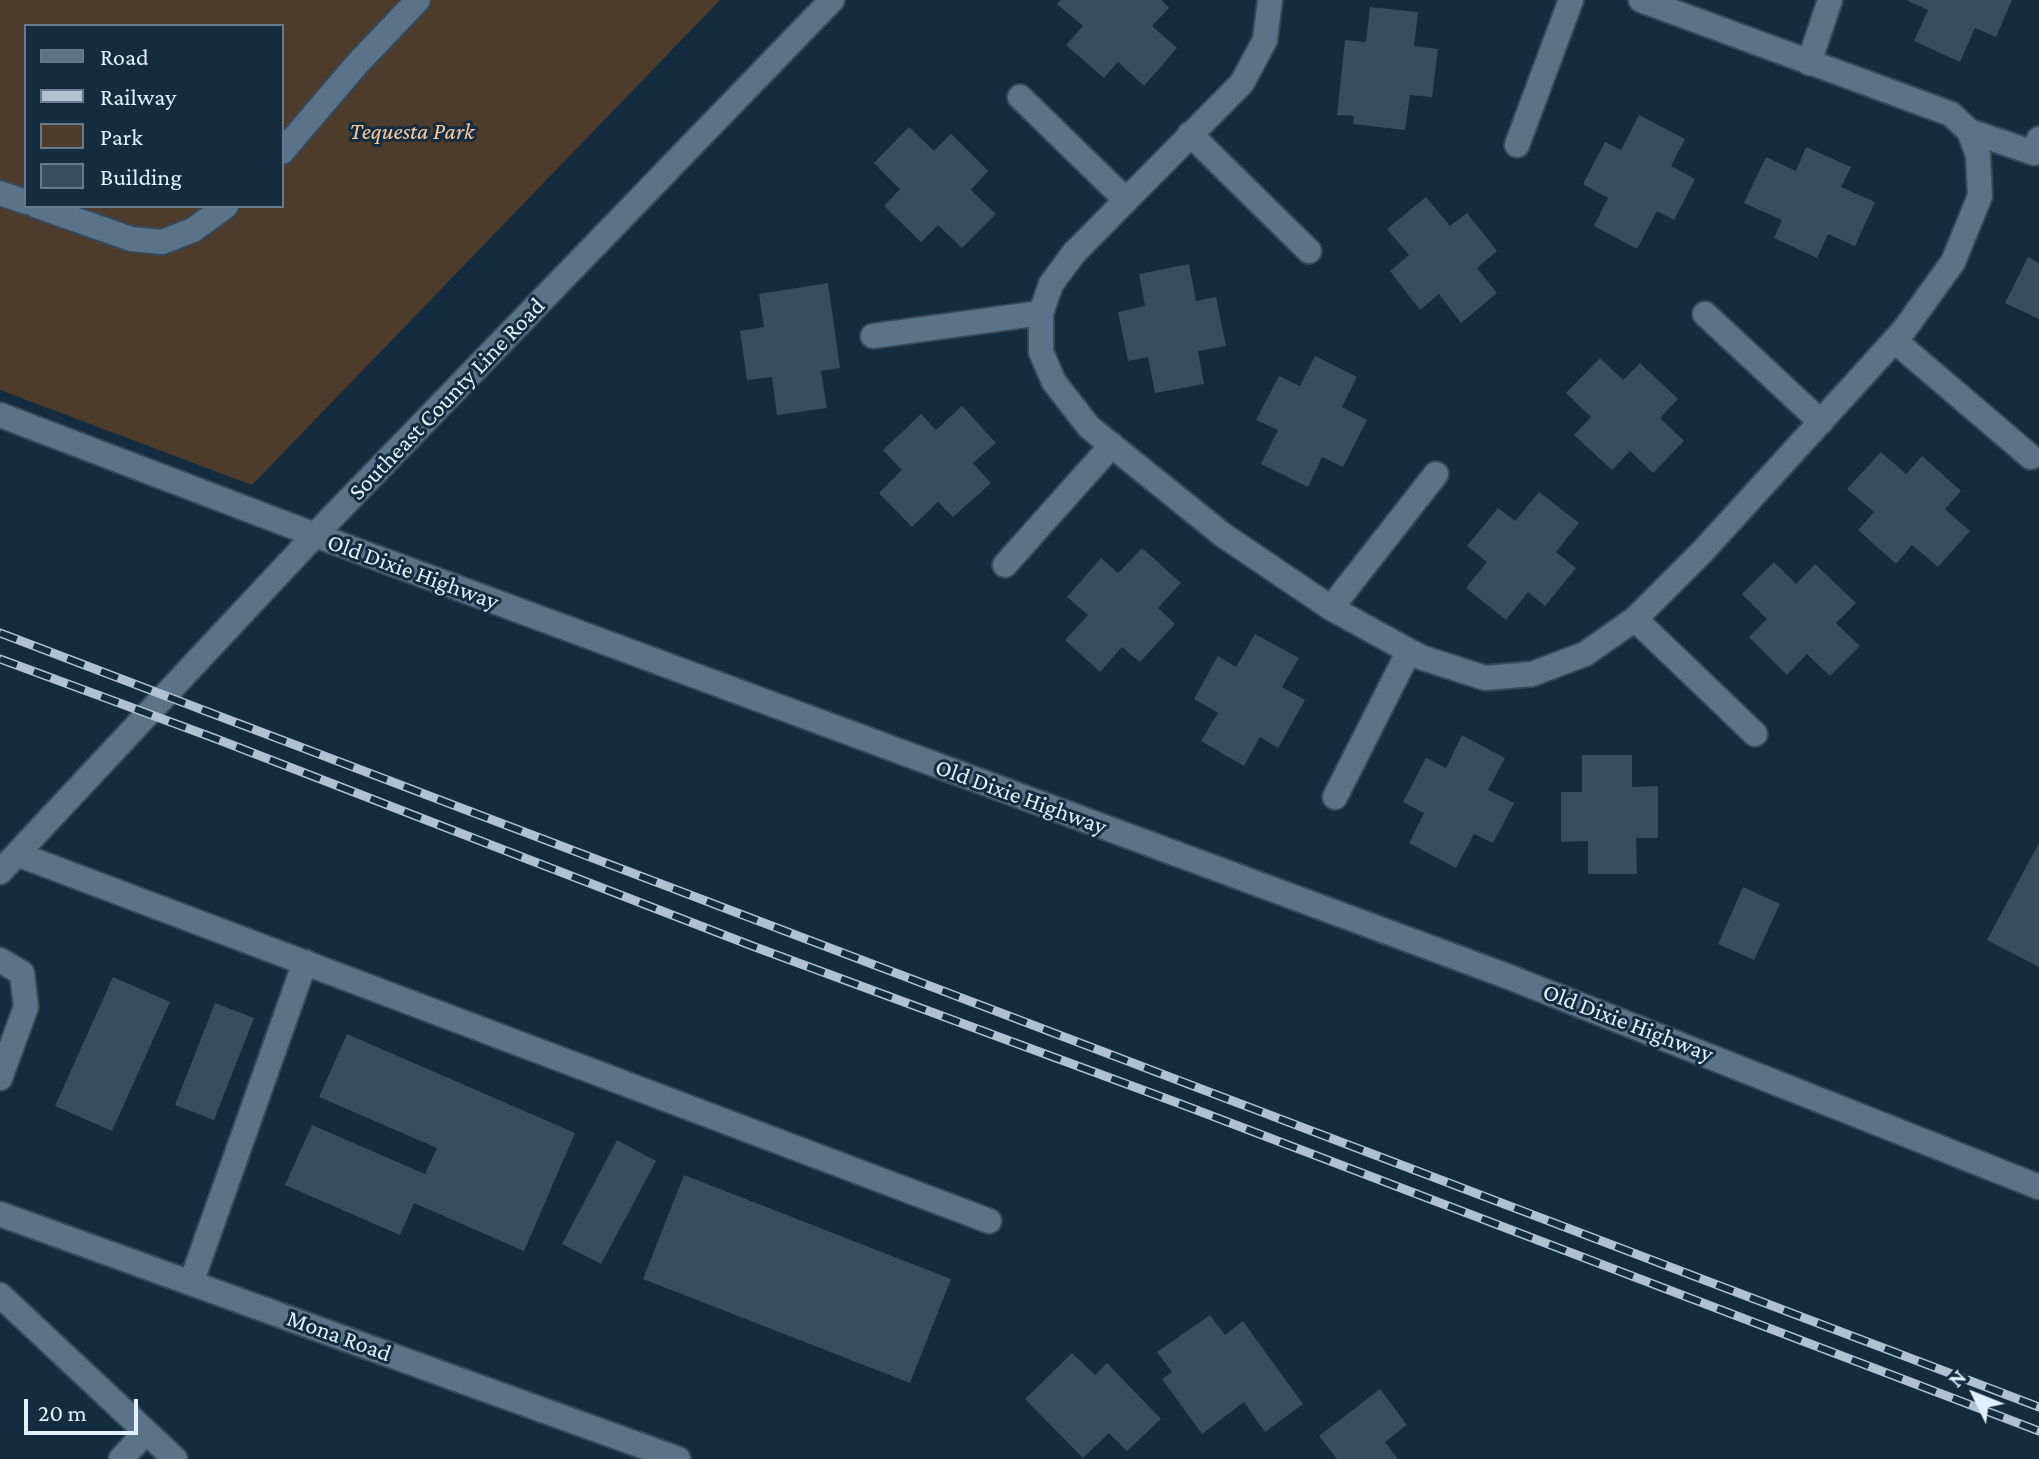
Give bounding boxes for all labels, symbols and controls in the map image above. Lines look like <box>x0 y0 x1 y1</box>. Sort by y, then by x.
legend <box>24 24 284 208</box>
text: Road <box>100 43 149 70</box>
text: Railway <box>100 83 176 110</box>
park label: Tequesta Park <box>350 118 474 146</box>
text: Park <box>100 123 143 150</box>
text: Building <box>100 163 182 190</box>
street label: Southeast County Line Road <box>343 292 551 506</box>
street label: Old Dixie Highway <box>323 528 503 616</box>
street label: Old Dixie Highway <box>931 753 1111 841</box>
street label: Old Dixie Highway <box>1539 977 1717 1069</box>
street label: Mona Road <box>283 1304 395 1368</box>
north arrow <box>1935 1355 2015 1435</box>
text: N <box>1943 1364 1971 1392</box>
scale bar <box>28 1383 142 1433</box>
text: 20 m <box>38 1399 87 1426</box>

